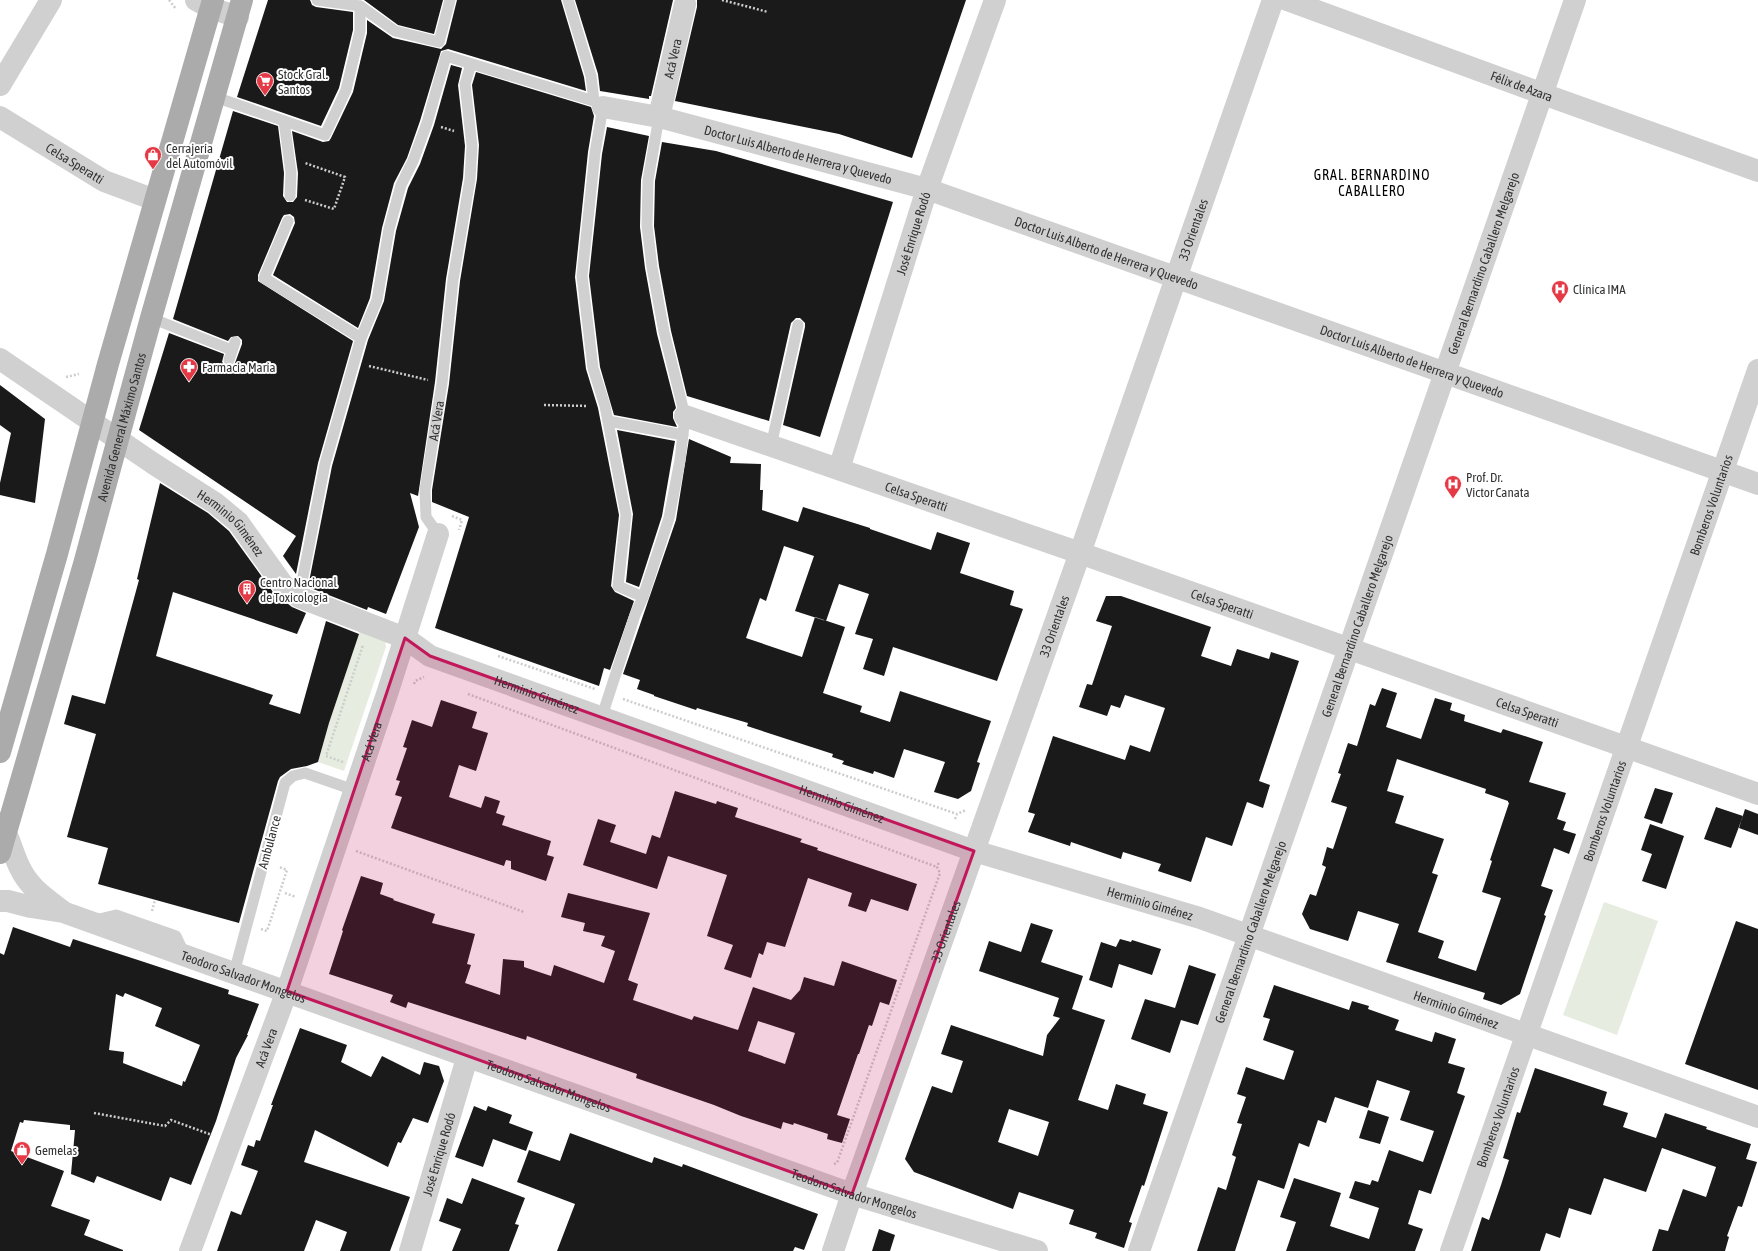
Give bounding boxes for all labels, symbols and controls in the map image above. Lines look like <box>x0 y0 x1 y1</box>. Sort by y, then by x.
street label: Acá Vera <box>661 37 685 80</box>
place label: Stock Gral. Santos <box>278 67 328 97</box>
street label: Félix de Azara <box>1488 68 1555 105</box>
supermarket icon: Stock Gral. Santos <box>255 71 275 96</box>
street label: Doctor Luis Alberto de Herrera y Quevedo <box>702 122 894 187</box>
street label: Celsa Speratti <box>43 140 106 187</box>
place label: Cerrajería del Automóvil <box>166 141 233 171</box>
shop icon: Cerrajería del Automóvil <box>143 145 163 170</box>
district label: GRAL. BERNARDINO CABALLERO <box>1314 167 1430 199</box>
street label: General Bernardino Caballero Melgarejo <box>1445 170 1522 357</box>
street label: José Enrique Rodó <box>893 190 934 277</box>
street label: 33 Orientales <box>1176 197 1211 263</box>
street label: Doctor Luis Alberto de Herrera y Quevedo <box>1013 214 1200 293</box>
hospital icon: Clínica IMA <box>1550 279 1570 304</box>
place label: Clínica IMA <box>1573 282 1626 297</box>
street label: Doctor Luis Alberto de Herrera y Quevedo <box>1318 322 1506 401</box>
street label: Avenida General Máximo Santos <box>94 351 149 503</box>
pharmacy icon: Farmacia María <box>179 357 199 382</box>
place label: Farmacia María <box>202 360 276 375</box>
street label: Acá Vera <box>426 400 447 442</box>
street label: Bomberos Voluntarios <box>1687 452 1736 557</box>
place label: Prof. Dr. Victor Canata <box>1466 470 1530 500</box>
hospital icon: Prof. Dr. Victor Canata <box>1443 474 1463 499</box>
street label: Celsa Speratti <box>883 479 950 515</box>
street label: Herminio Giménez <box>194 487 267 559</box>
street label: General Bernardino Caballero Melgarejo <box>1319 533 1396 719</box>
place label: Centro Nacional de Toxicología <box>260 575 338 605</box>
building icon: Centro Nacional de Toxicología <box>237 579 257 604</box>
street label: Celsa Speratti <box>1189 586 1255 622</box>
street label: 33 Orientales <box>1037 593 1073 659</box>
street label: Herminio Giménez <box>492 673 581 717</box>
street label: Celsa Speratti <box>1494 695 1561 731</box>
street label: Acá Vera <box>358 720 385 763</box>
street label: Bomberos Voluntarios <box>1580 758 1629 863</box>
street label: Herminio Giménez <box>797 782 886 826</box>
street label: Ambulance <box>255 814 284 870</box>
street label: General Bernardino Caballero Melgarejo <box>1212 839 1289 1025</box>
street label: Herminio Giménez <box>1105 884 1195 924</box>
street label: 33 Orientales <box>928 898 964 964</box>
street label: Teodoro Salvador Mongelos <box>179 948 308 1006</box>
street label: Herminio Giménez <box>1411 988 1501 1032</box>
street label: Acá Vera <box>252 1026 280 1069</box>
street label: Teodoro Salvador Mongelos <box>484 1057 613 1115</box>
street label: Bomberos Voluntarios <box>1474 1064 1523 1169</box>
street label: José Enrique Rodó <box>420 1111 459 1198</box>
shop icon: Gemelas <box>12 1140 32 1165</box>
place label: Gemelas <box>35 1143 78 1158</box>
street label: Teodoro Salvador Mongelos <box>789 1166 919 1222</box>

